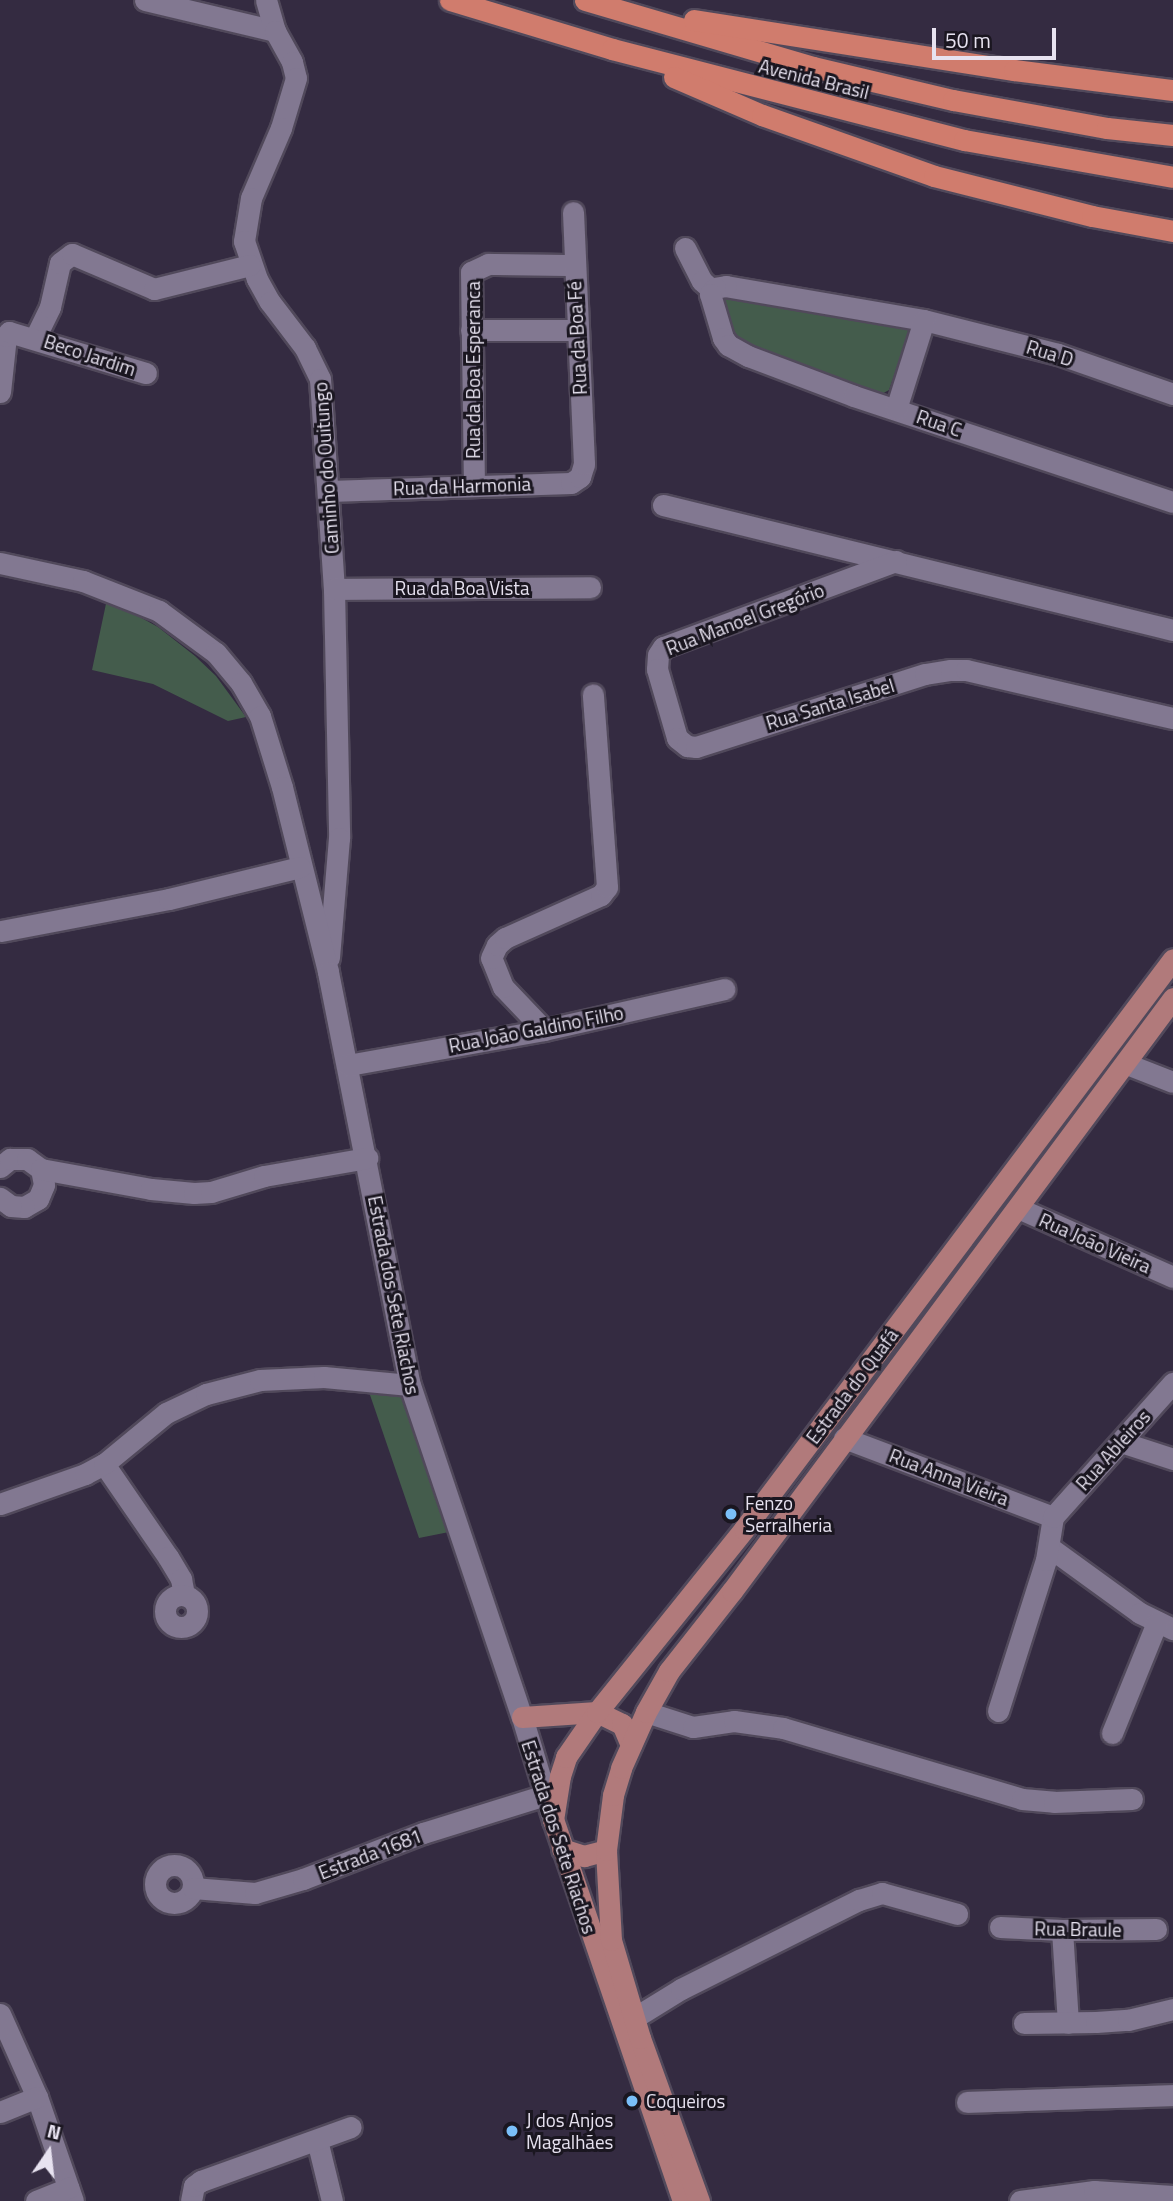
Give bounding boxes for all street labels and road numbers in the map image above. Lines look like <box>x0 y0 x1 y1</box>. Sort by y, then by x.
street label: Avenida Brasil <box>756 54 872 104</box>
street label: Rua da Boa Esperanca <box>462 281 484 459</box>
street label: Rua da Boa Fé <box>563 281 591 395</box>
street label: Beco Jardim <box>41 329 139 381</box>
street label: Rua D <box>1024 335 1076 371</box>
street label: Caminho do Ouitungo <box>309 381 343 555</box>
street label: Rua C <box>914 405 964 441</box>
street label: Rua da Harmonia <box>393 472 531 500</box>
street label: Rua da Boa Vista <box>395 577 529 599</box>
street label: Rua Manoel Gregório <box>663 578 827 660</box>
street label: Rua Santa Isabel <box>763 674 897 734</box>
street label: Rua João Galdino Filho <box>447 1001 625 1057</box>
street label: Estrada dos Sete Riachos <box>364 1194 424 1396</box>
street label: Rua João Vieira <box>1036 1208 1154 1278</box>
street label: Estrada do Quafá <box>801 1324 903 1448</box>
street label: Rua Ableiros <box>1071 1405 1155 1495</box>
street label: Rua Anna Vieira <box>886 1444 1012 1510</box>
street label: Estrada dos Sete Riachos <box>517 1737 601 1937</box>
street label: Estrada 1681 <box>315 1824 425 1884</box>
street label: Rua Braule <box>1034 1917 1122 1941</box>

